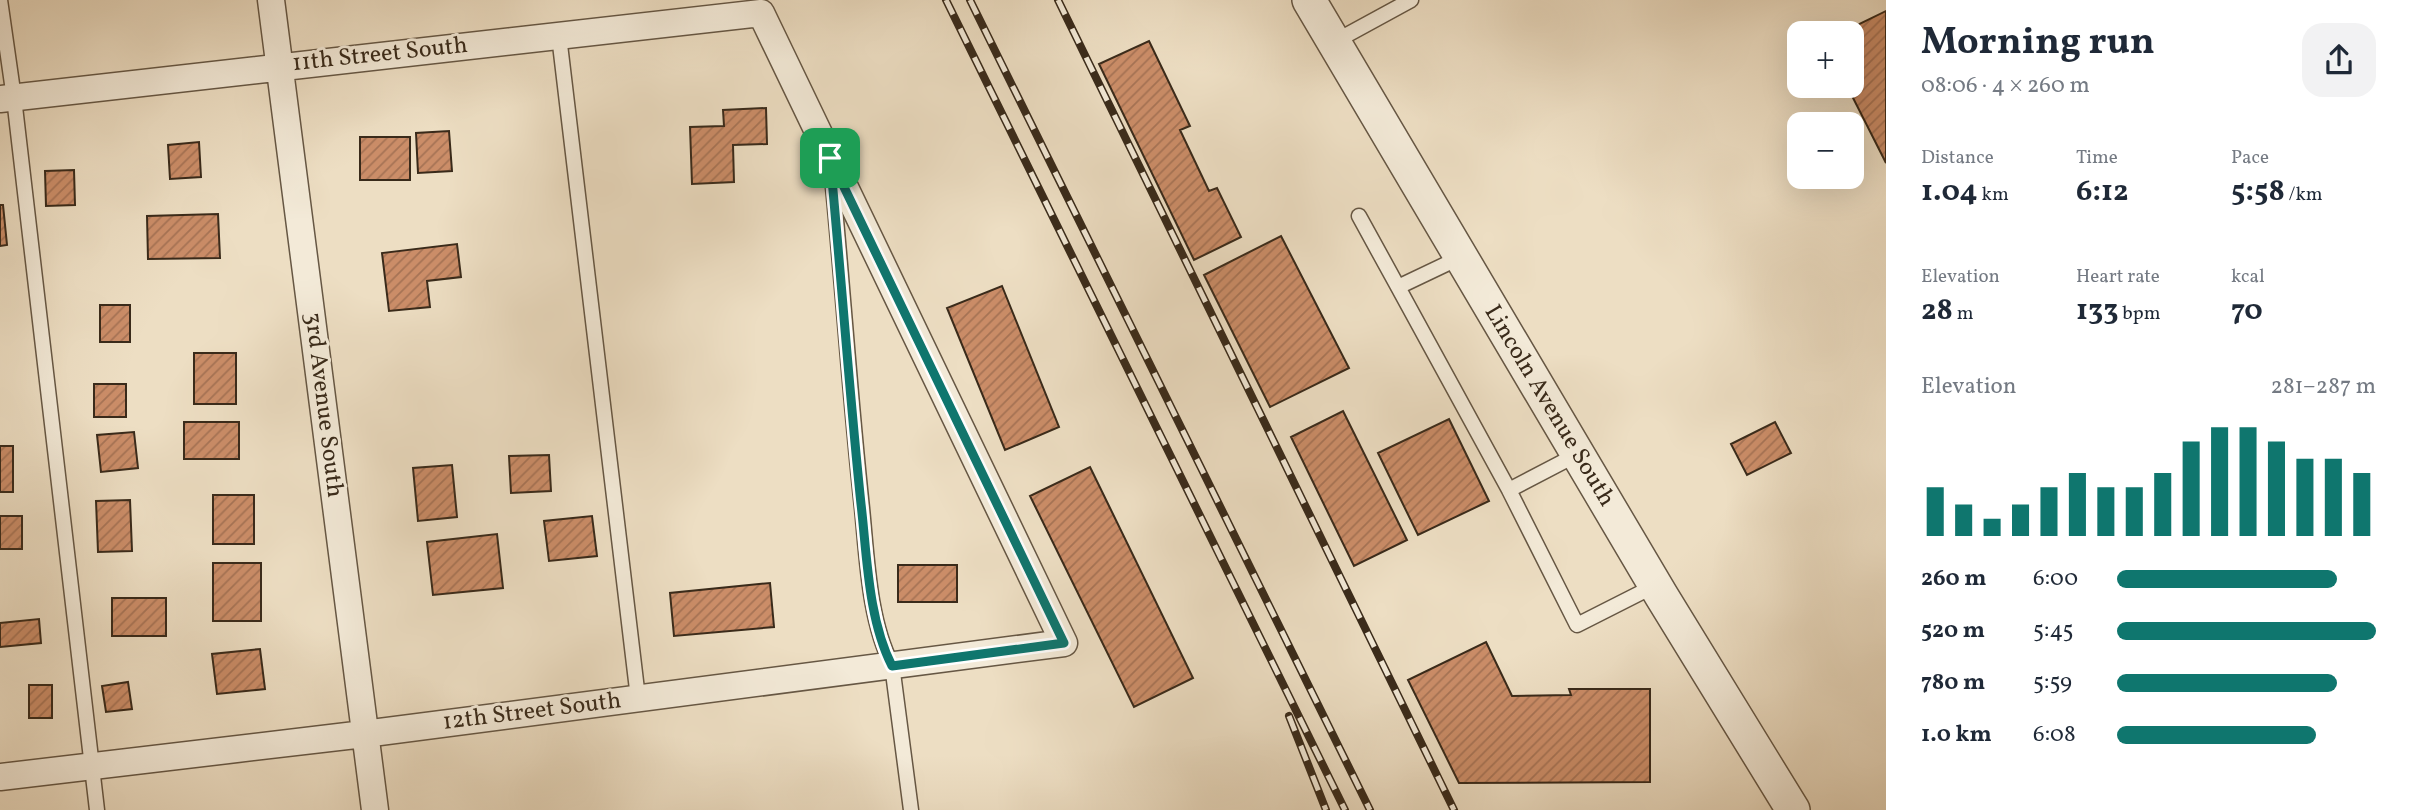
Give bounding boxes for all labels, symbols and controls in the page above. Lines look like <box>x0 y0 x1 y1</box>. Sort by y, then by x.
text: Morning run <box>1921 17 2155 70</box>
map controls <box>1787 21 1864 189</box>
button: + <box>1787 21 1864 98</box>
button: share <box>2302 23 2376 97</box>
street label: 11th Street South <box>291 29 469 81</box>
text: 08:06 · 4 × 260 m <box>1921 70 2090 102</box>
button: − <box>1787 112 1864 189</box>
pin <box>800 128 860 188</box>
icon: arrive <box>811 139 849 177</box>
text: Distance <box>1921 145 1994 171</box>
text: Time <box>2076 145 2118 171</box>
text: Pace <box>2231 145 2269 171</box>
text: 1.04 <box>1921 171 1978 213</box>
text: 6:12 <box>2076 171 2129 213</box>
text: 5:58 <box>2231 171 2285 213</box>
text: km <box>1978 182 2009 208</box>
text: /km <box>2285 182 2323 208</box>
text: Elevation <box>1921 264 2000 290</box>
text: Heart rate <box>2076 264 2160 290</box>
text: kcal <box>2231 264 2265 290</box>
text: 28 <box>1921 290 1953 332</box>
text: 133 <box>2076 290 2119 332</box>
text: 70 <box>2231 290 2263 332</box>
street label: Lincoln Avenue South <box>1475 299 1623 513</box>
text: m <box>1953 301 1974 327</box>
text: bpm <box>2119 301 2160 327</box>
street label: 3rd Avenue South <box>295 310 351 500</box>
text: Elevation <box>1921 371 2017 403</box>
text: 281–287 m <box>2271 371 2376 403</box>
text: 260 m <box>1921 563 1987 595</box>
text: 6:00 <box>2033 563 2078 595</box>
text: 520 m <box>1921 615 1985 647</box>
text: 5:45 <box>2033 615 2074 647</box>
text: 780 m <box>1921 667 1985 699</box>
text: 5:59 <box>2033 667 2072 699</box>
street label: 12th Street South <box>441 684 623 740</box>
text: 1.0 km <box>1921 719 1992 751</box>
text: 6:08 <box>2033 719 2076 751</box>

